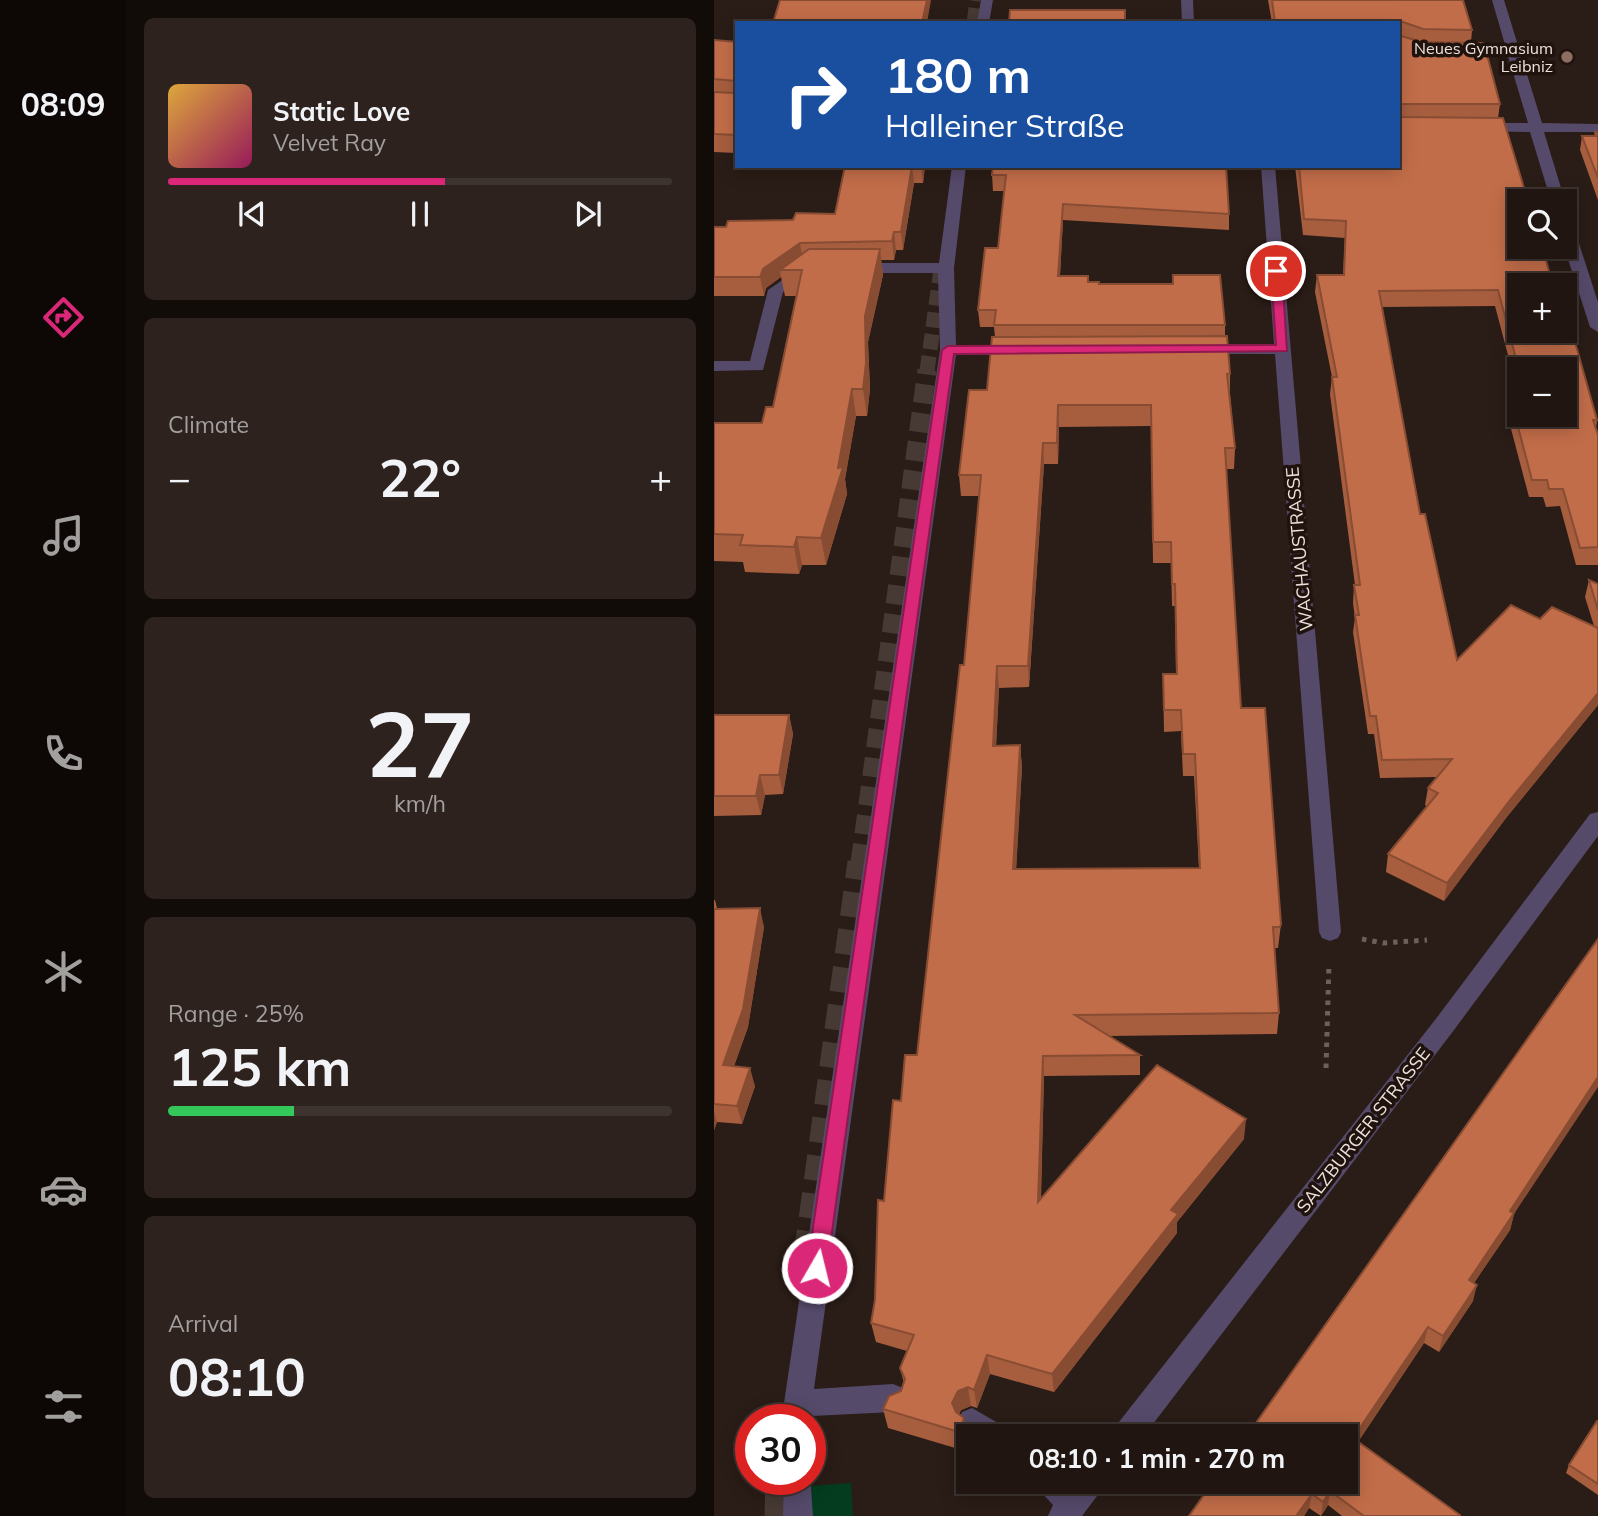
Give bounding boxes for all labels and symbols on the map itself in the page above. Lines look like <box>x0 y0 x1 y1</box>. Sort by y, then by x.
place label: Neues Gymnasium Leibniz <box>1414 38 1553 76</box>
marker: Neues Gymnasium Leibniz <box>1559 49 1575 65</box>
pin <box>1246 241 1306 301</box>
street label: WACHAUSTRASSE <box>1280 466 1318 632</box>
street label: SALZBURGER STRASSE <box>1291 1043 1435 1217</box>
position arrow <box>780 1231 854 1305</box>
speed limit sign: 30 <box>735 1404 826 1495</box>

